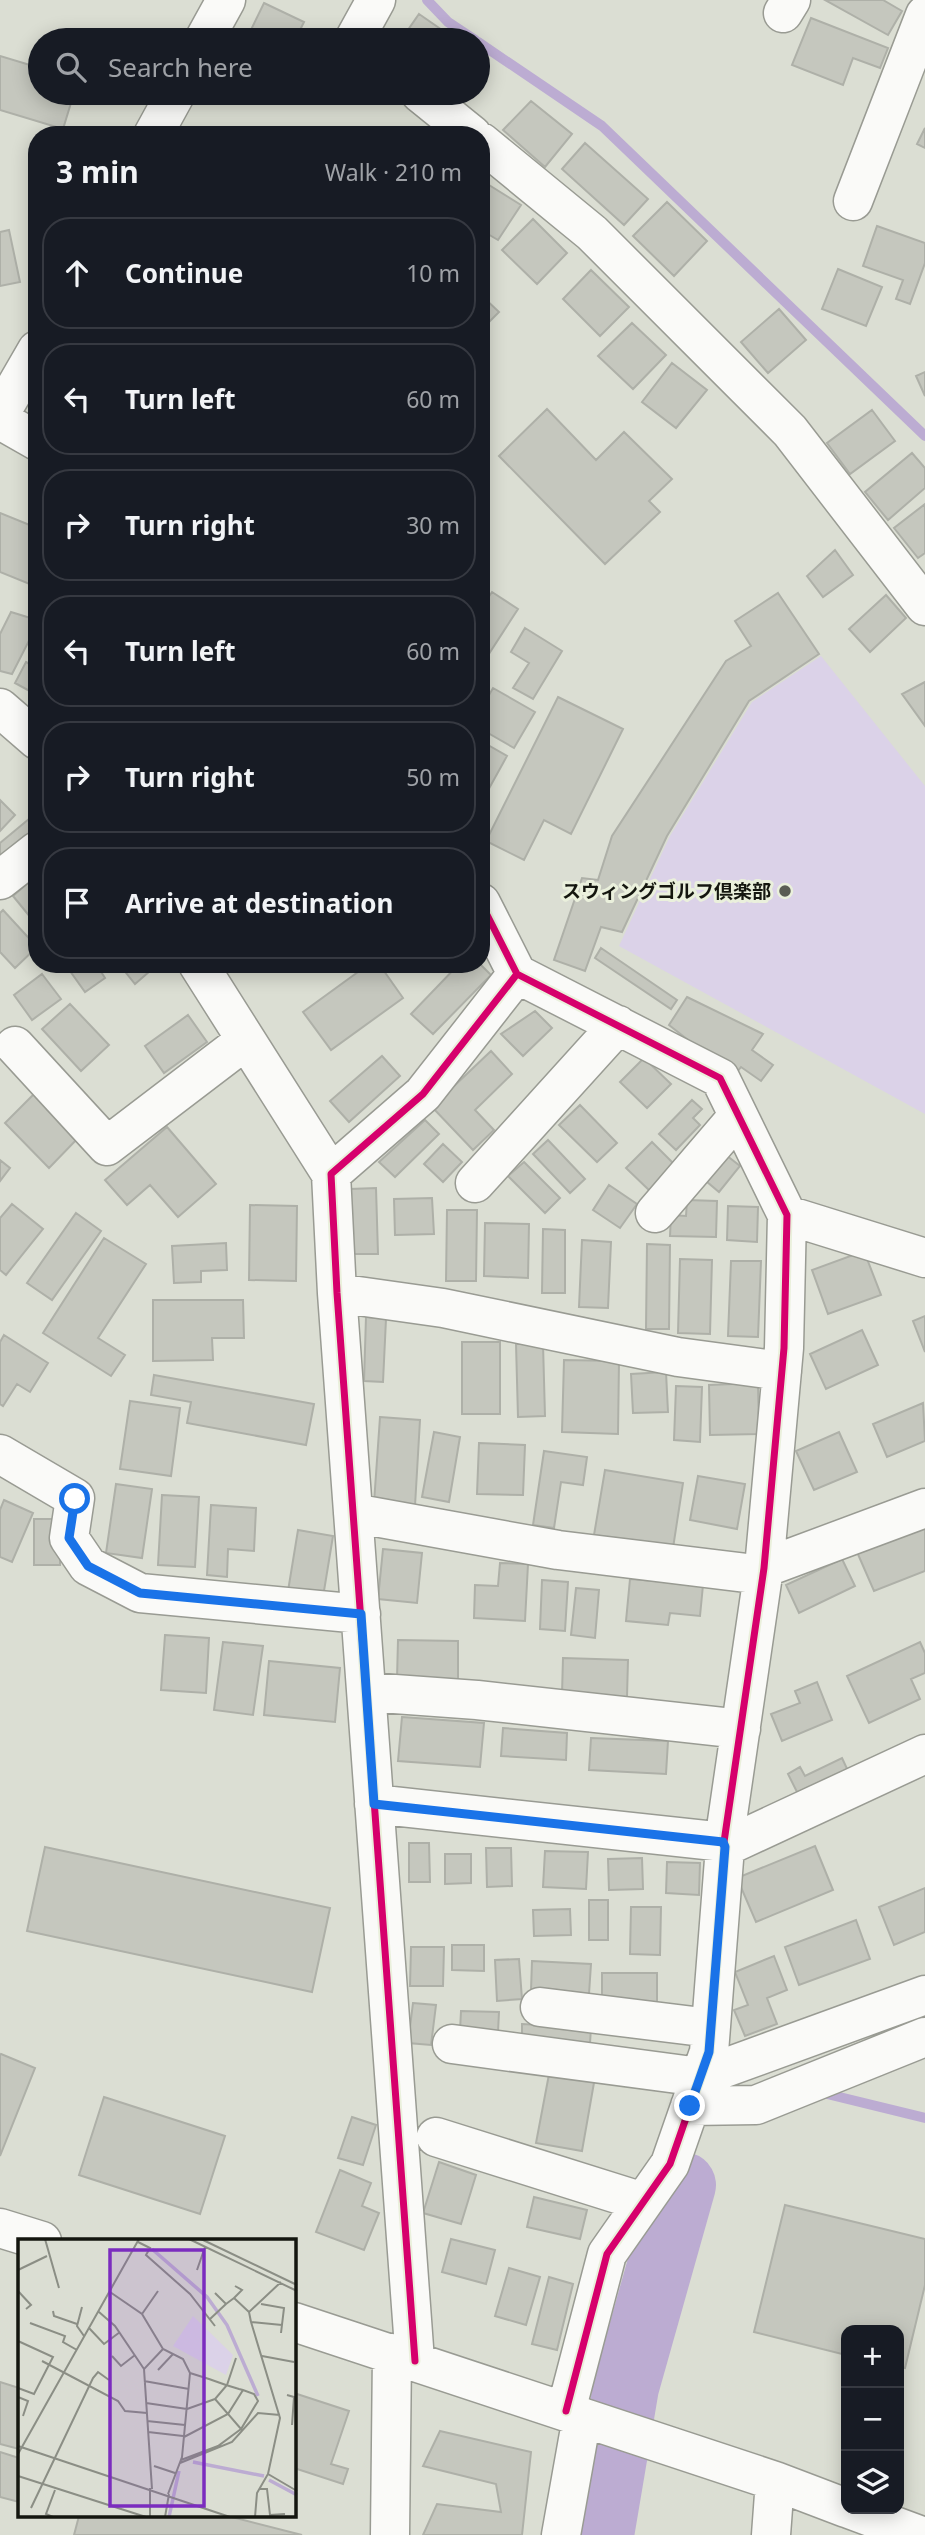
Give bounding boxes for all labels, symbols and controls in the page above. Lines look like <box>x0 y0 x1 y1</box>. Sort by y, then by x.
search box <box>28 28 490 105</box>
icon: search <box>52 48 90 86</box>
text: Search here <box>108 49 253 85</box>
text: 3 min <box>56 151 139 192</box>
text: Walk · 210 m <box>325 156 462 188</box>
icon: ahead <box>58 254 96 292</box>
text: Continue <box>125 255 243 291</box>
text: 10 m <box>406 257 460 289</box>
icon: left <box>58 380 96 418</box>
text: Turn left <box>125 381 236 417</box>
text: 60 m <box>406 383 460 415</box>
icon: right <box>58 506 96 544</box>
text: Turn right <box>125 507 255 543</box>
text: 30 m <box>406 509 460 541</box>
icon: left <box>58 632 96 670</box>
text: Turn left <box>125 633 236 669</box>
text: 60 m <box>406 635 460 667</box>
icon: right <box>58 758 96 796</box>
text: Turn right <box>125 759 255 795</box>
text: 50 m <box>406 761 460 793</box>
place label: スウィングゴルフ倶楽部 <box>562 878 771 904</box>
marker: スウィングゴルフ倶楽部 <box>777 883 793 899</box>
icon: arrive <box>58 884 96 922</box>
text: Arrive at destination <box>125 885 394 921</box>
route start <box>59 1483 90 1514</box>
route end <box>674 2090 705 2121</box>
inset map <box>18 2239 296 2518</box>
map controls <box>841 2325 904 2514</box>
button: + <box>841 2325 904 2388</box>
button: − <box>841 2388 904 2451</box>
button: layers <box>841 2451 904 2514</box>

